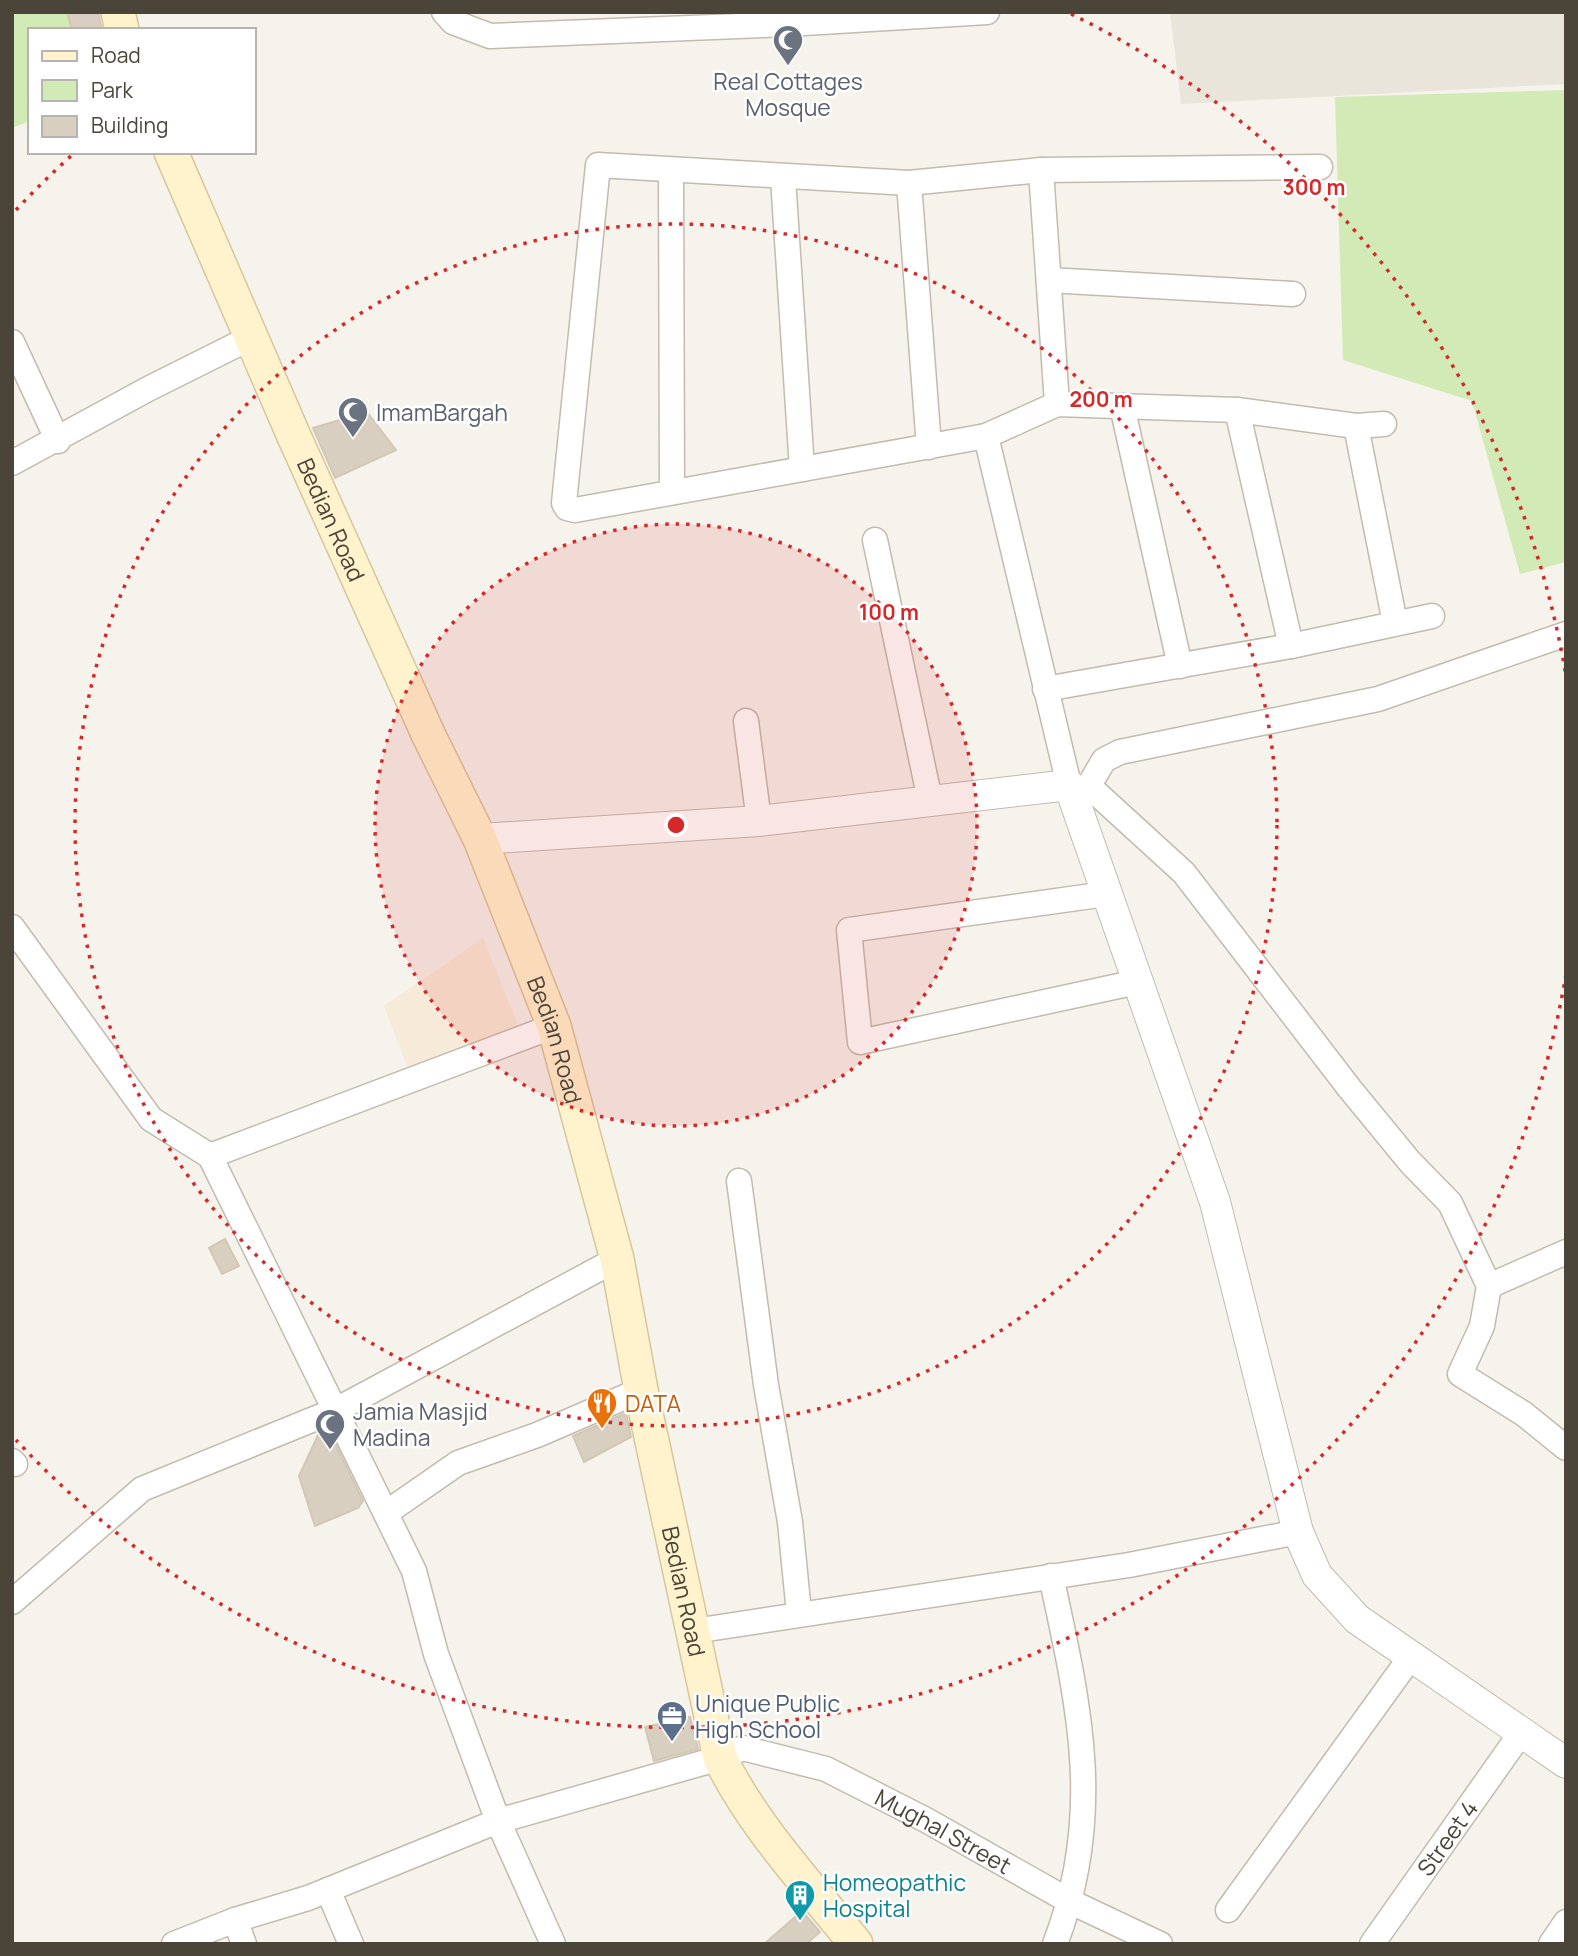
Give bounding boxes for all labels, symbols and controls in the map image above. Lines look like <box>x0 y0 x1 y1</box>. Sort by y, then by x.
mosque icon: Real Cottages Mosque <box>771 23 805 67</box>
legend <box>28 28 256 154</box>
text: Road <box>91 41 141 69</box>
place label: Real Cottages Mosque <box>713 65 863 123</box>
text: Park <box>91 76 133 104</box>
text: Building <box>91 111 168 139</box>
text: 300 m <box>1283 173 1345 201</box>
text: 200 m <box>1069 385 1133 413</box>
mosque icon: ImamBargah <box>336 395 370 439</box>
place label: ImamBargah <box>376 396 508 428</box>
street label: Bedian Road <box>290 453 373 586</box>
text: 100 m <box>859 598 919 626</box>
centre of rings <box>664 813 688 837</box>
street label: Bedian Road <box>520 971 590 1107</box>
restaurant icon: DATA <box>585 1386 619 1430</box>
place label: DATA <box>625 1387 681 1419</box>
place label: Jamia Masjid Madina <box>353 1395 488 1453</box>
mosque icon: Jamia Masjid Madina <box>313 1407 347 1451</box>
street label: Bedian Road <box>655 1523 714 1659</box>
place label: Unique Public High School <box>695 1687 840 1745</box>
office icon: Unique Public High School <box>655 1699 689 1743</box>
street label: Mughal Street <box>870 1781 1017 1881</box>
street label: Street 4 <box>1409 1794 1485 1882</box>
place label: Homeopathic Hospital <box>823 1866 966 1924</box>
building icon: Homeopathic Hospital <box>783 1878 817 1922</box>

